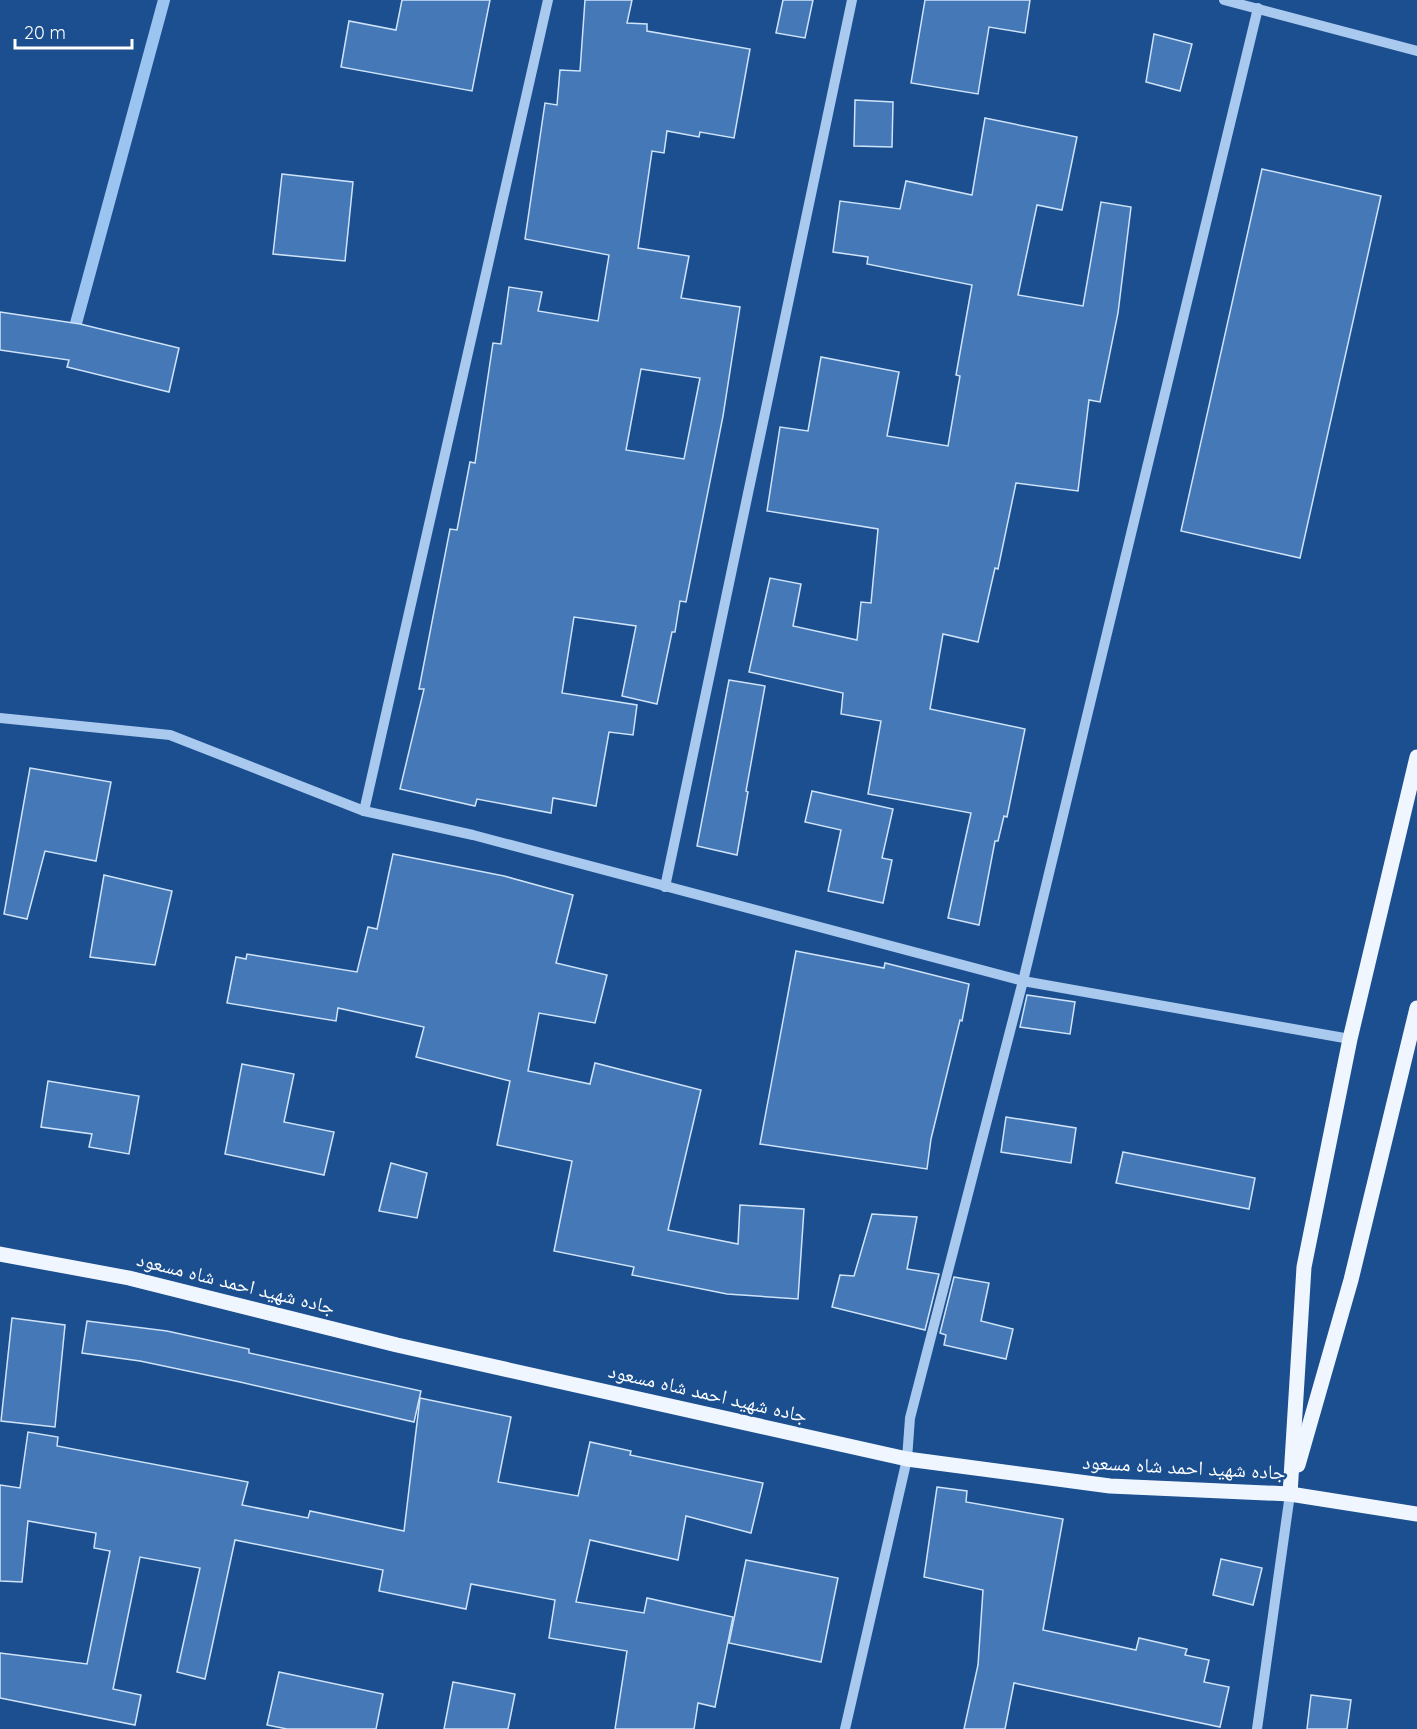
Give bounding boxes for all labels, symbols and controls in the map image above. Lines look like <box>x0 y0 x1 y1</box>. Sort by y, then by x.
scale bar <box>15 12 132 50</box>
text: 20 m <box>24 21 66 44</box>
street label: جاده شهيد احمد شاه مسعود <box>134 1246 338 1319</box>
street label: جاده شهيد احمد شاه مسعود <box>606 1357 810 1428</box>
street label: جاده شهيد احمد شاه مسعود <box>1082 1449 1287 1484</box>

